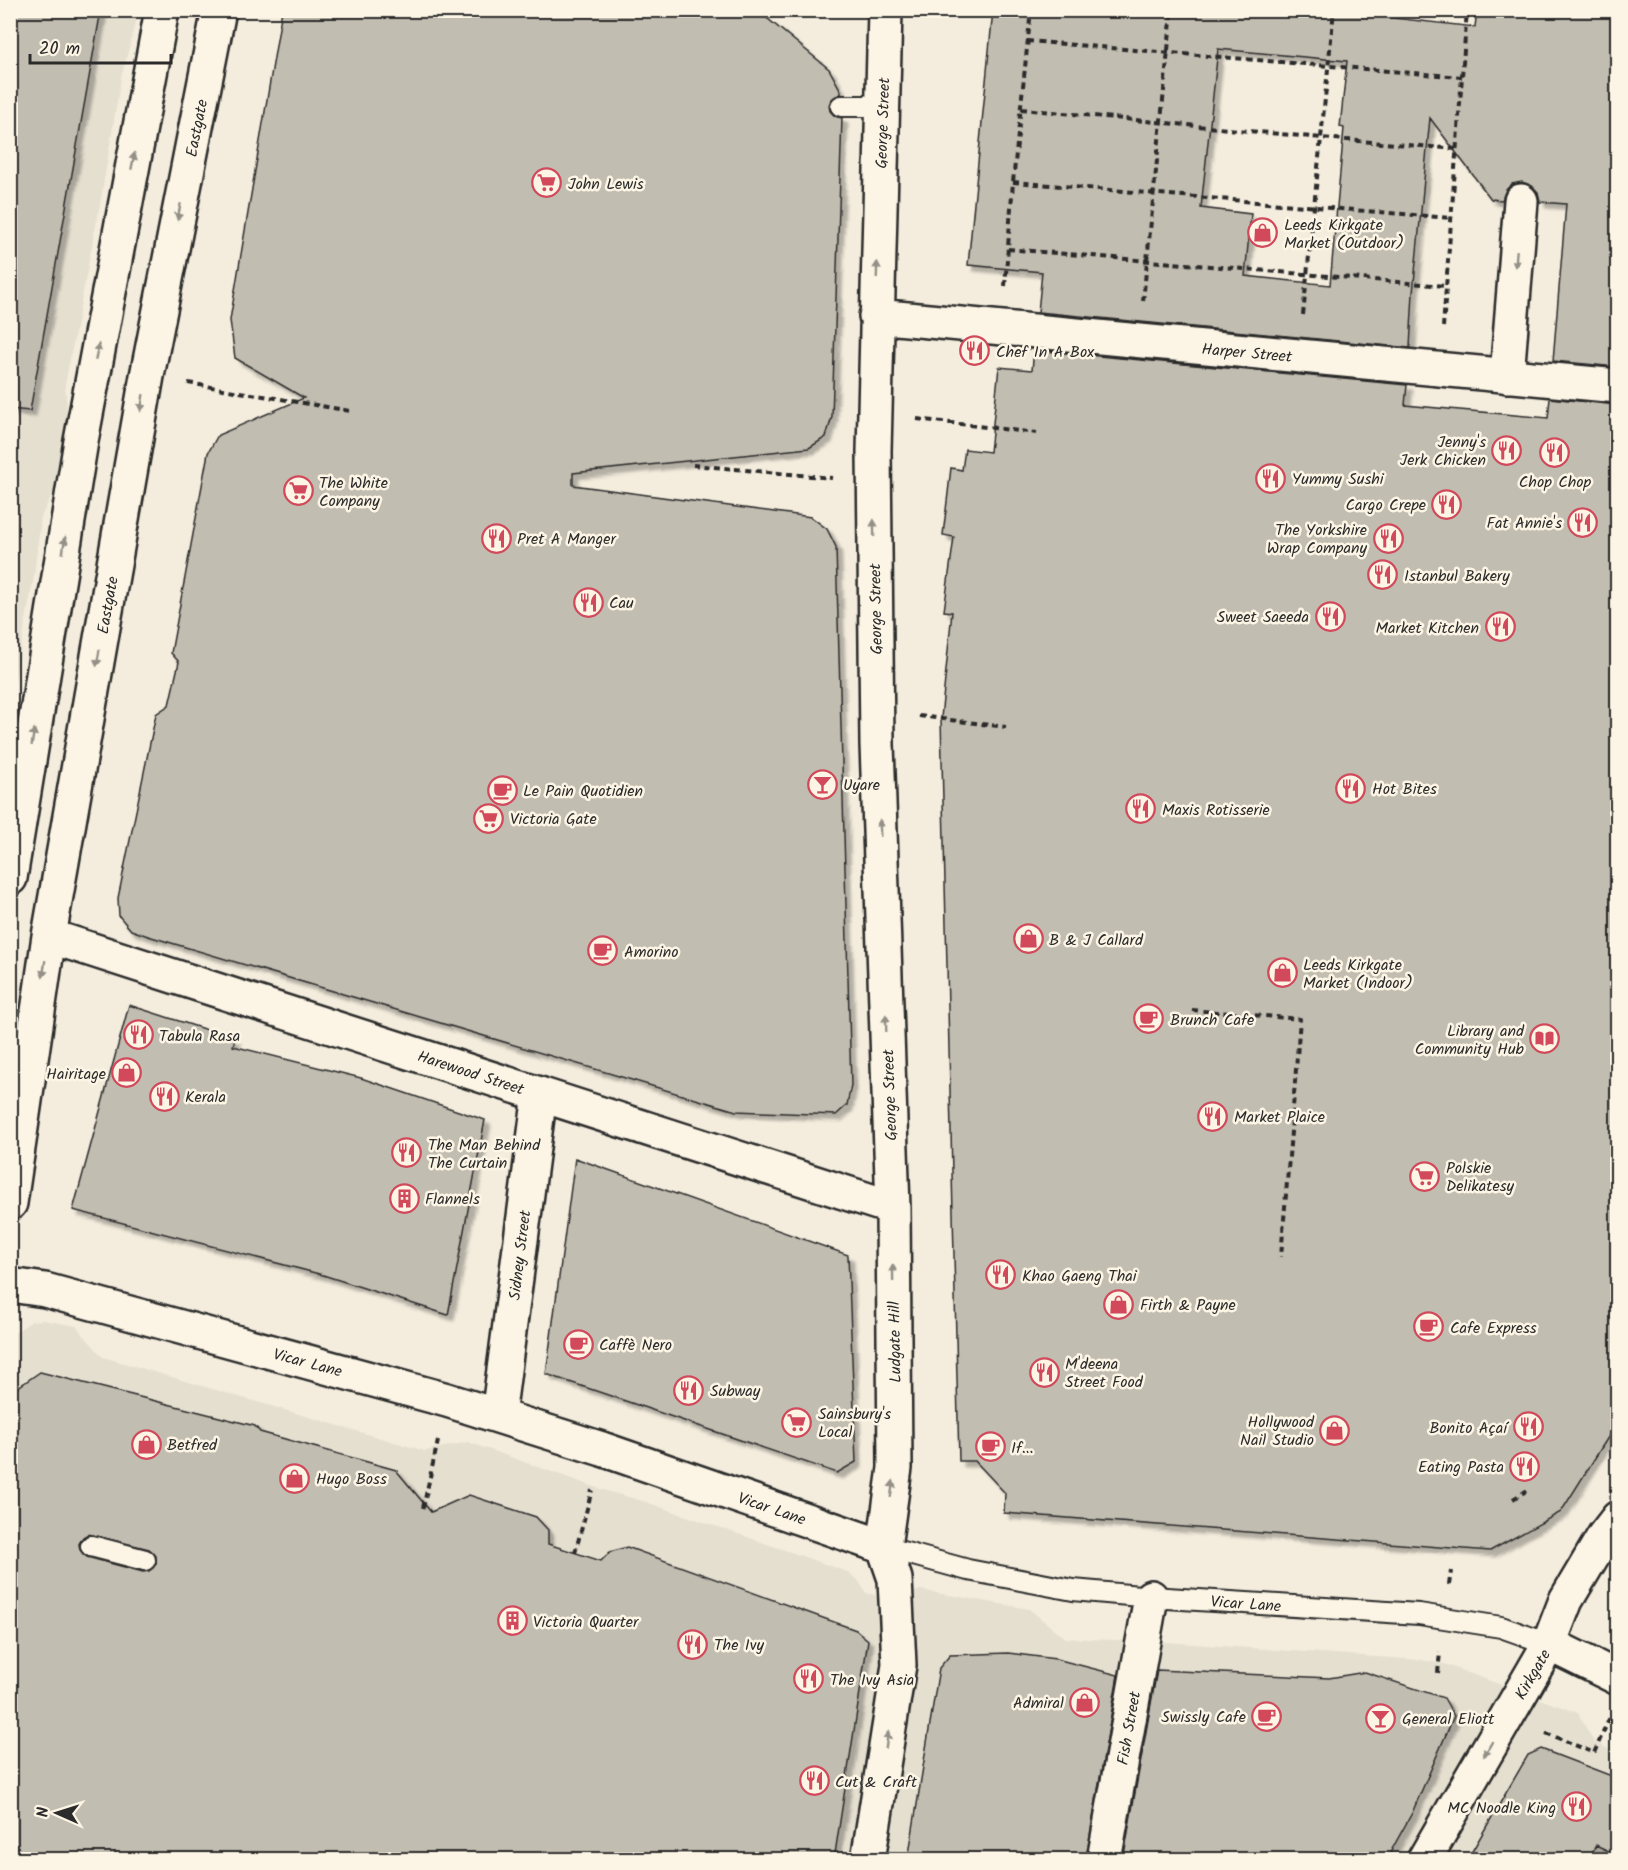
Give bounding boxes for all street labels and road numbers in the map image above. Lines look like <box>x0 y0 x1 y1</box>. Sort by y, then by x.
street label: George Street <box>869 76 898 169</box>
street label: Eastgate <box>180 97 215 159</box>
street label: Harper Street <box>1201 337 1294 370</box>
street label: George Street <box>863 562 890 655</box>
street label: Eastgate <box>91 574 126 636</box>
street label: Harewood Street <box>414 1044 528 1103</box>
street label: George Street <box>876 1048 905 1141</box>
street label: Sidney Street <box>503 1208 539 1302</box>
street label: Ludgate Hill <box>882 1301 909 1383</box>
street label: Vicar Lane <box>270 1342 345 1385</box>
street label: Vicar Lane <box>734 1486 809 1533</box>
street label: Vicar Lane <box>1210 1590 1282 1619</box>
street label: Kirkgate <box>1509 1645 1558 1705</box>
street label: Fish Street <box>1111 1689 1148 1767</box>

